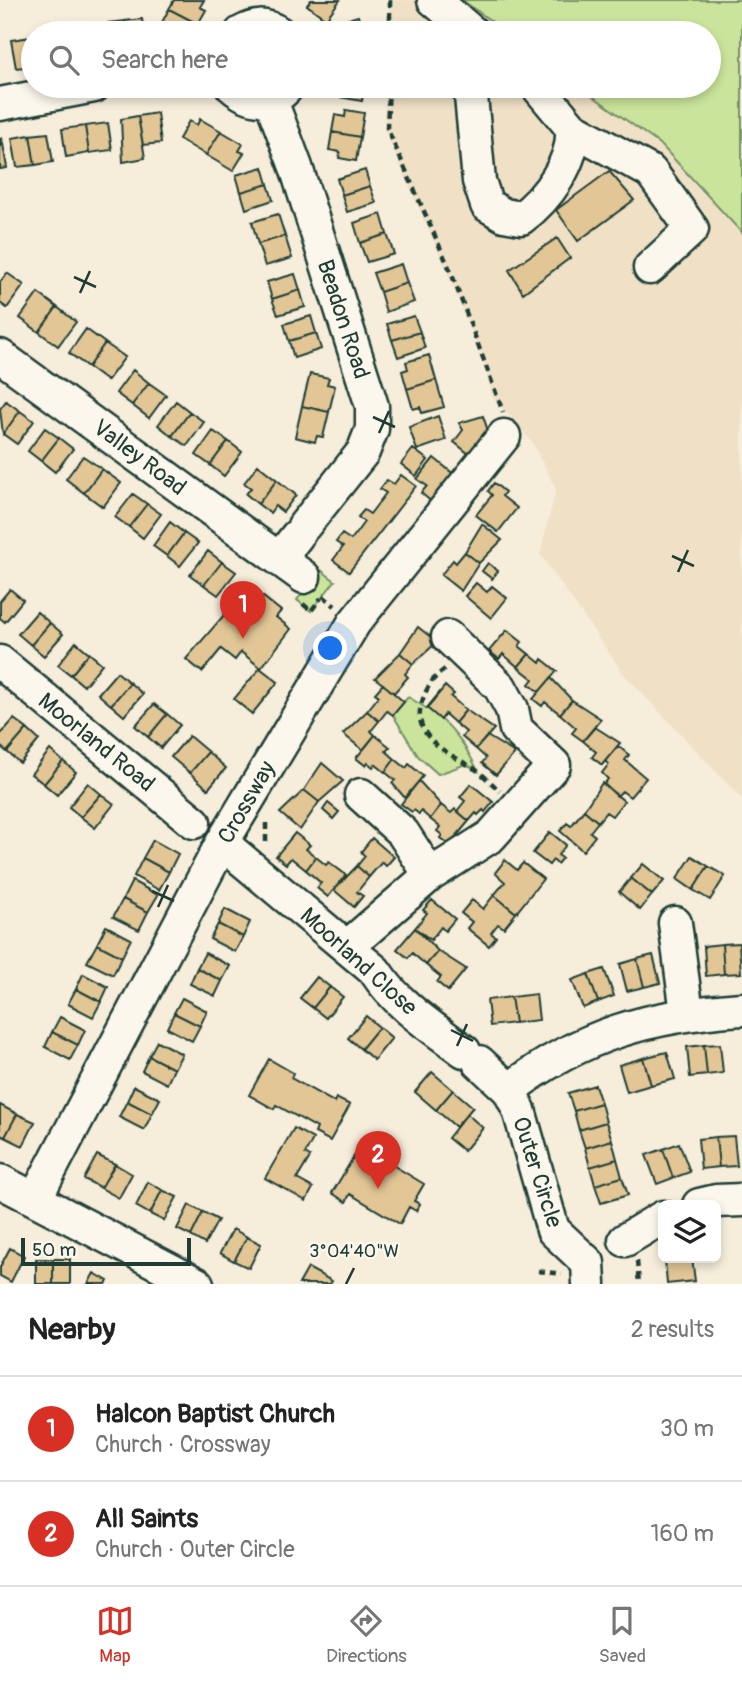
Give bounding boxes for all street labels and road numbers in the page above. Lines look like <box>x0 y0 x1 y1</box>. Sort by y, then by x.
street label: Beadon Road <box>311 256 376 382</box>
street label: Valley Road <box>87 413 192 502</box>
street label: Moorland Road <box>32 686 161 798</box>
street label: Crossway <box>211 755 282 849</box>
street label: Moorland Close <box>294 901 424 1022</box>
street label: Outer Circle <box>506 1113 569 1232</box>

